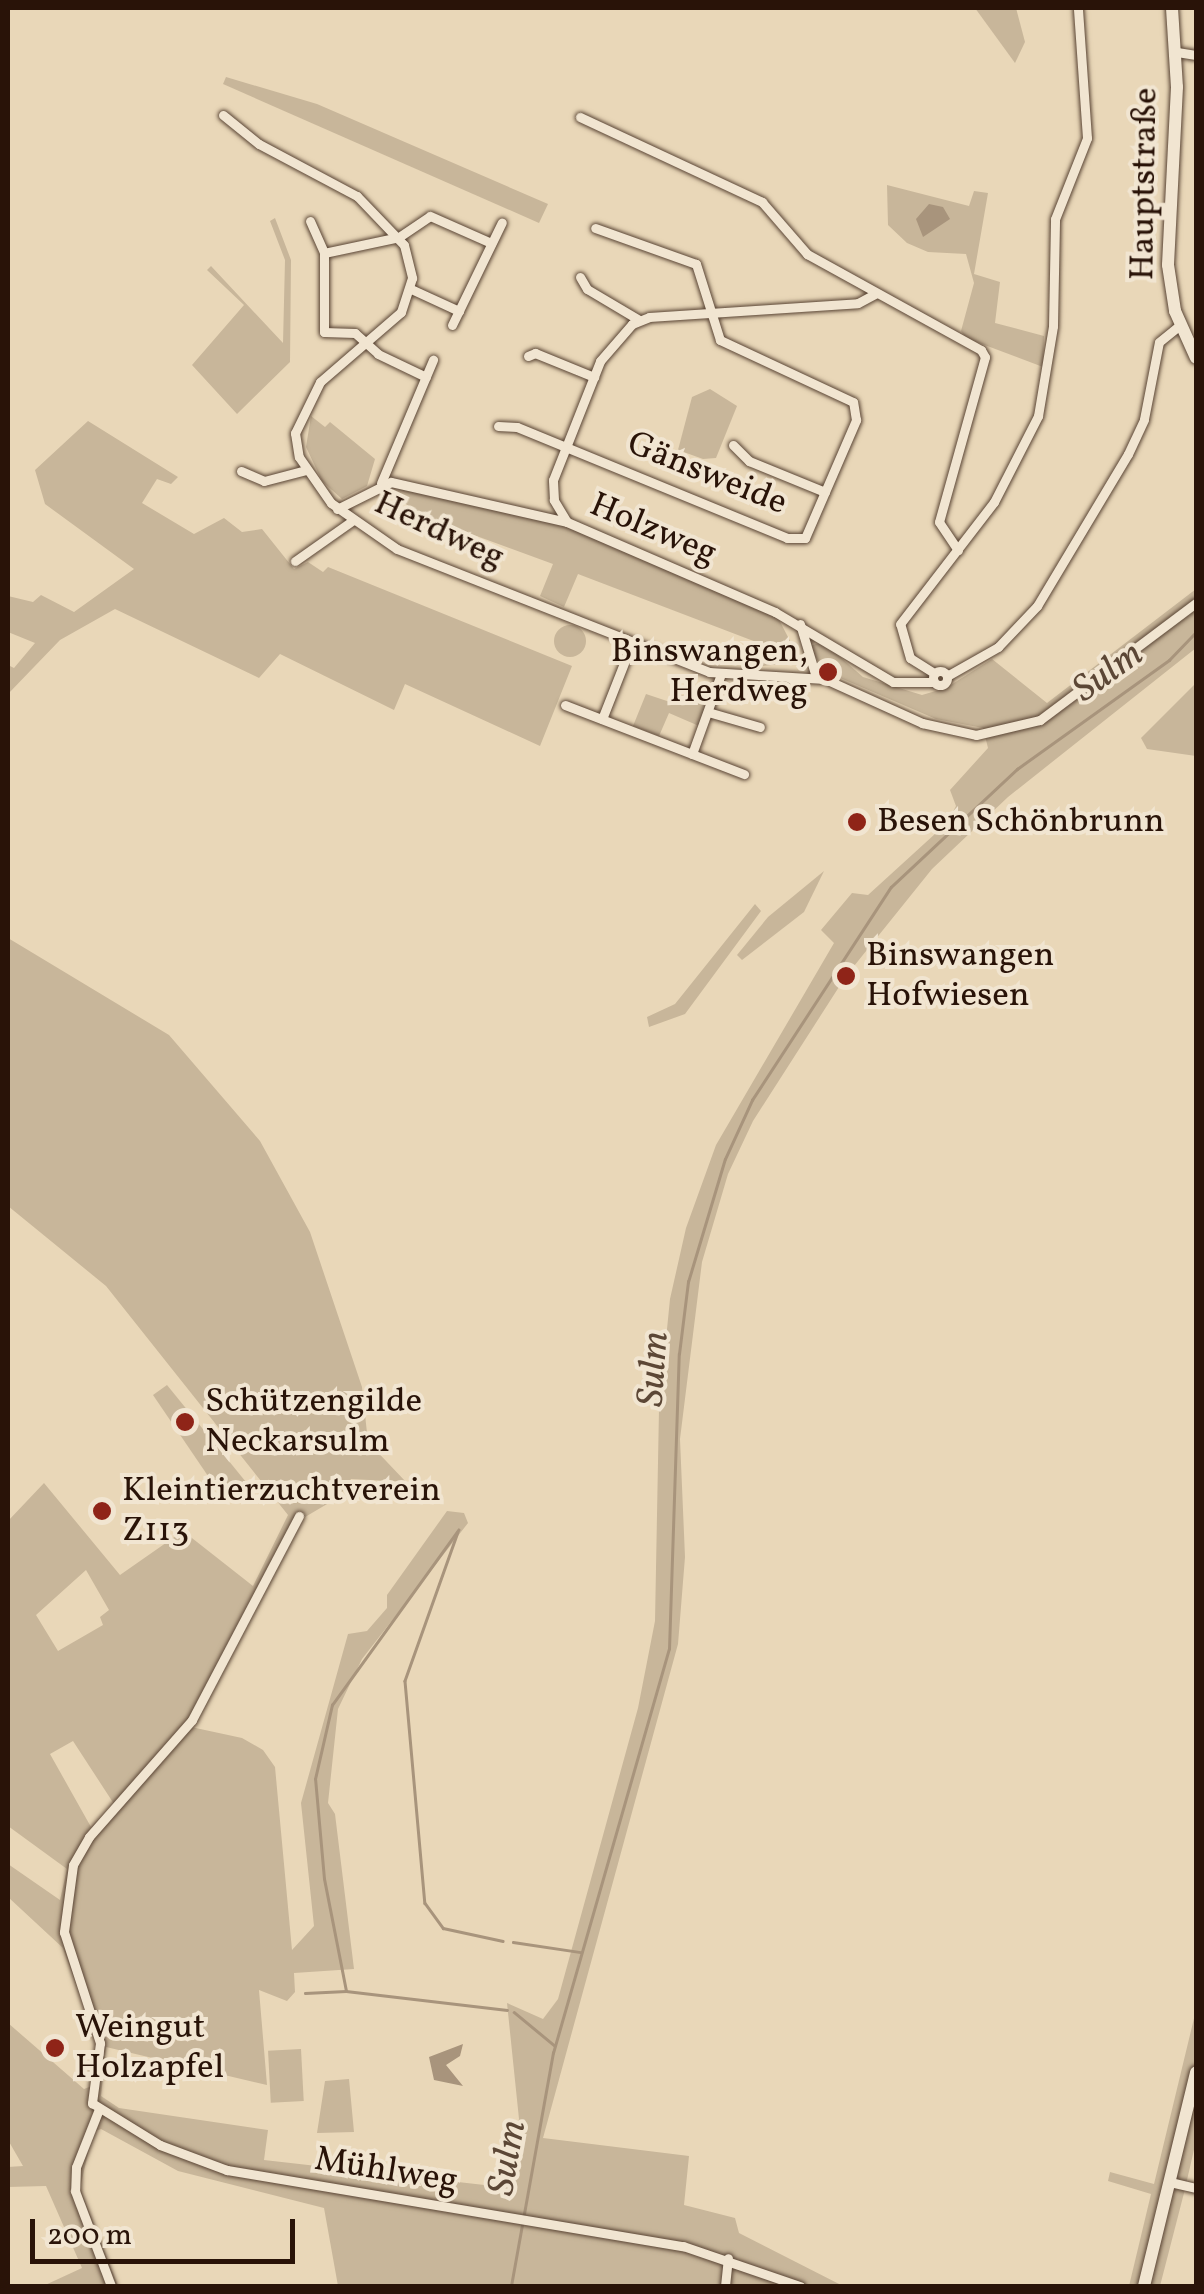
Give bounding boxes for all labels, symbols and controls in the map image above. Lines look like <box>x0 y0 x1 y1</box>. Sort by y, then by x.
street label: Hauptstraße <box>1122 87 1168 281</box>
street label: Gänsweide <box>621 423 793 525</box>
street label: Herdweg <box>367 483 511 579</box>
street label: Holzweg <box>583 485 723 575</box>
place label: Binswangen, Herdweg <box>611 631 808 713</box>
water label: Sulm <box>1065 632 1153 714</box>
marker: Binswangen, Herdweg <box>817 661 839 683</box>
place label: Besen Schönbrunn <box>877 801 1165 843</box>
marker: Besen Schönbrunn <box>846 811 868 833</box>
place label: Binswangen Hofwiesen <box>866 935 1054 1017</box>
marker: Binswangen Hofwiesen <box>835 965 857 987</box>
water label: Sulm <box>630 1330 680 1408</box>
place label: Schützengilde Neckarsulm <box>205 1381 422 1463</box>
marker: Schützengilde Neckarsulm <box>174 1411 196 1433</box>
place label: Kleintierzuchtverein Z113 <box>122 1470 441 1552</box>
marker: Kleintierzuchtverein Z113 <box>91 1500 113 1522</box>
place label: Weingut Holzapfel <box>75 2007 224 2089</box>
marker: Weingut Holzapfel <box>44 2037 66 2059</box>
water label: Sulm <box>480 2117 538 2199</box>
street label: Mühlweg <box>312 2139 460 2203</box>
scale bar <box>35 2199 300 2261</box>
text: 200 m <box>47 2215 132 2257</box>

